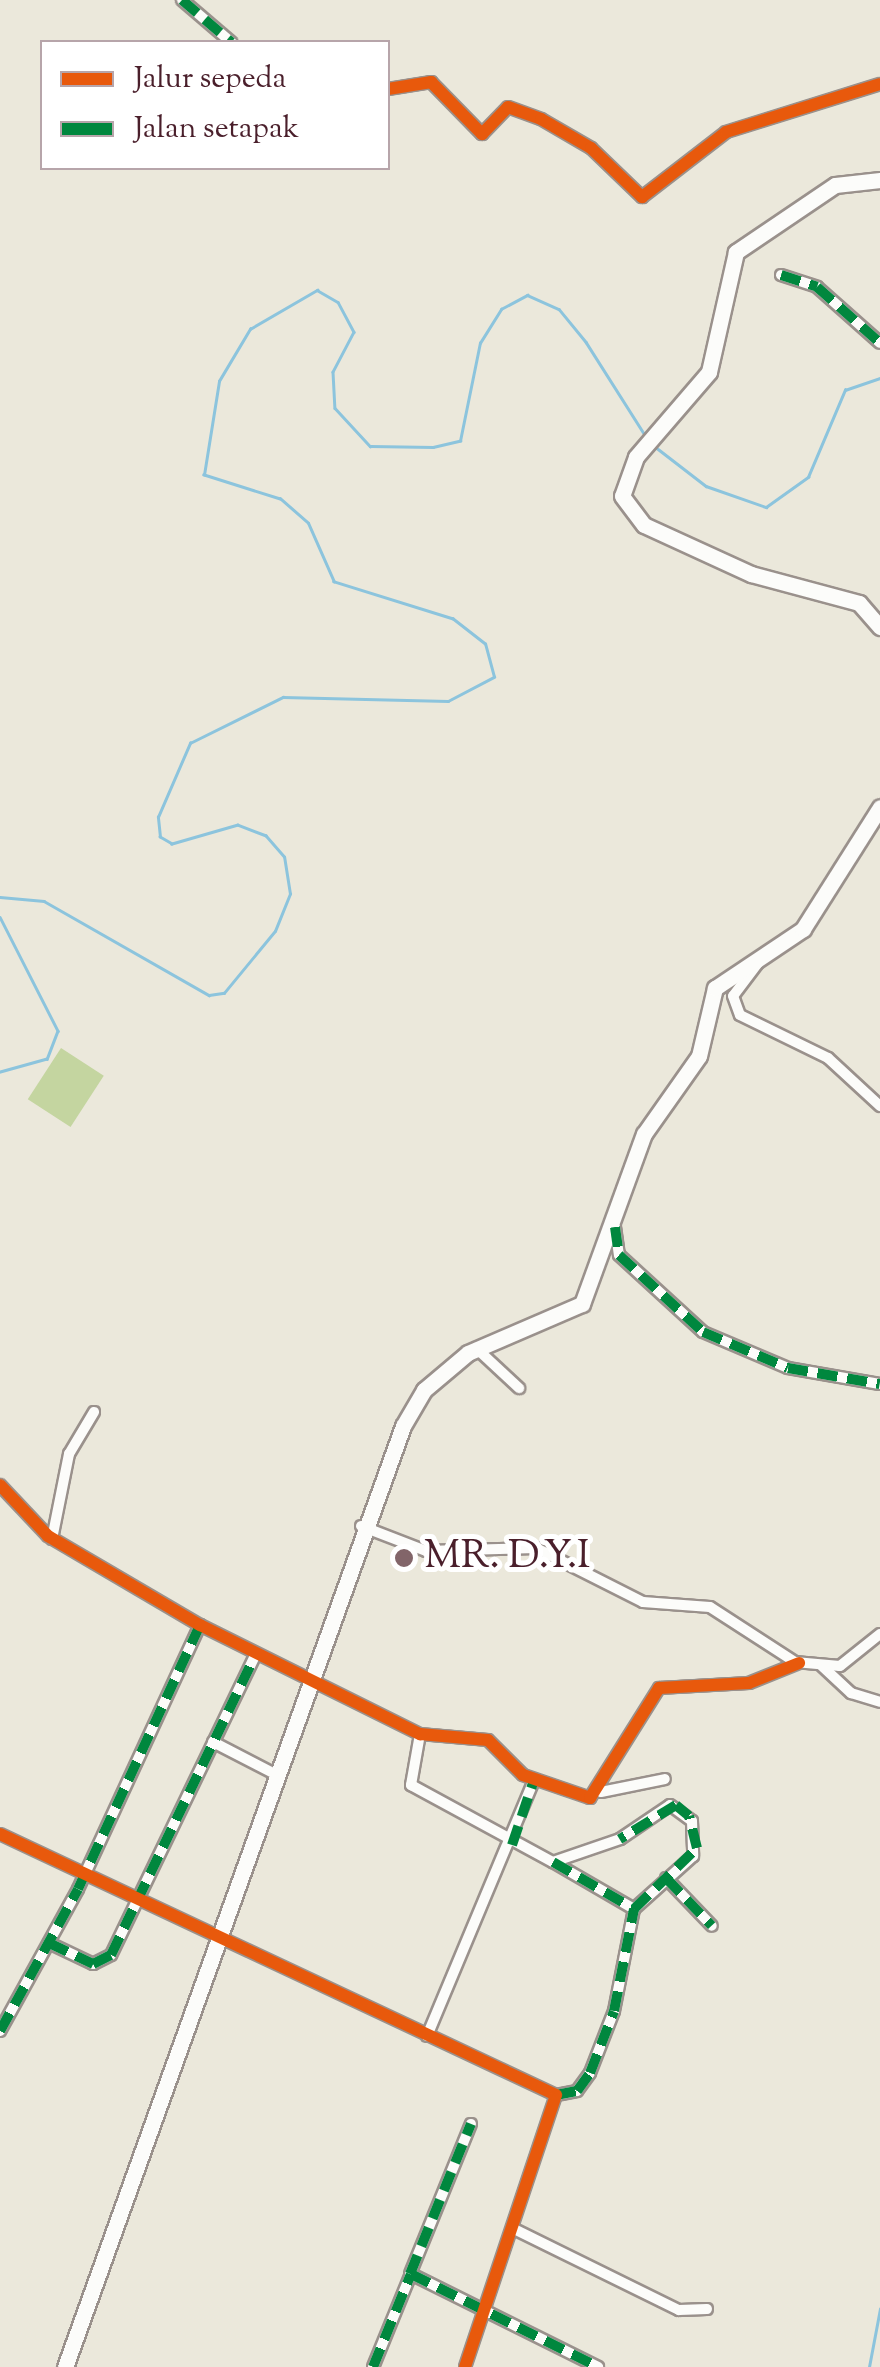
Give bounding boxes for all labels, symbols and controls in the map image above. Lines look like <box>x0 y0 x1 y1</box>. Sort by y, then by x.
legend <box>40 40 390 170</box>
text: Jalur sepeda <box>134 58 286 101</box>
text: Jalan setapak <box>134 108 299 151</box>
place label: MR. D.Y.I <box>424 1534 590 1582</box>
marker: MR. D.Y.I <box>393 1547 415 1569</box>

